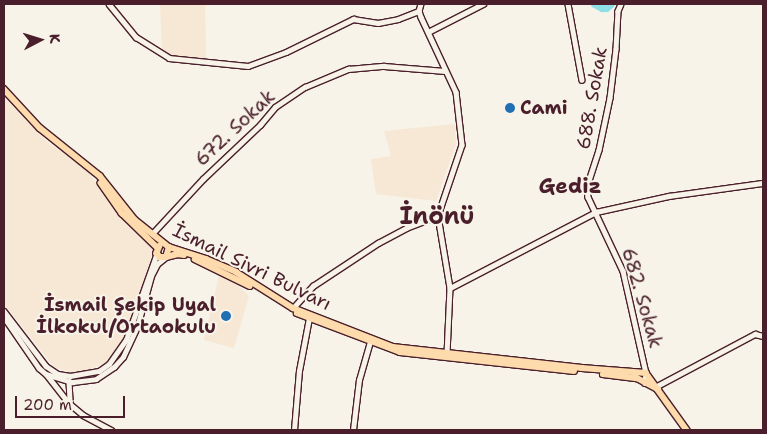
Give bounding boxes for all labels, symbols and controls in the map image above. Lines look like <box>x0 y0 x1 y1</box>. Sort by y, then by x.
north arrow <box>15 15 65 65</box>
text: K <box>46 33 64 44</box>
street label: 688. Sokak <box>572 45 612 151</box>
street label: 672. Sokak <box>190 85 280 171</box>
place label: Cami <box>520 97 568 119</box>
marker: Cami <box>504 102 516 114</box>
district label: Gediz <box>539 173 601 199</box>
district label: İnönü <box>400 203 474 231</box>
street label: İsmail Sivri Bulvarı <box>169 219 335 315</box>
street label: 682. Sokak <box>617 245 667 351</box>
place label: İsmail Şekip Uyal İlkokul/Ortaokulu <box>36 294 216 338</box>
marker: İsmail Şekip Uyal İlkokul/Ortaokulu <box>220 310 232 322</box>
scale bar <box>18 386 128 418</box>
text: 200 m <box>23 395 72 415</box>

